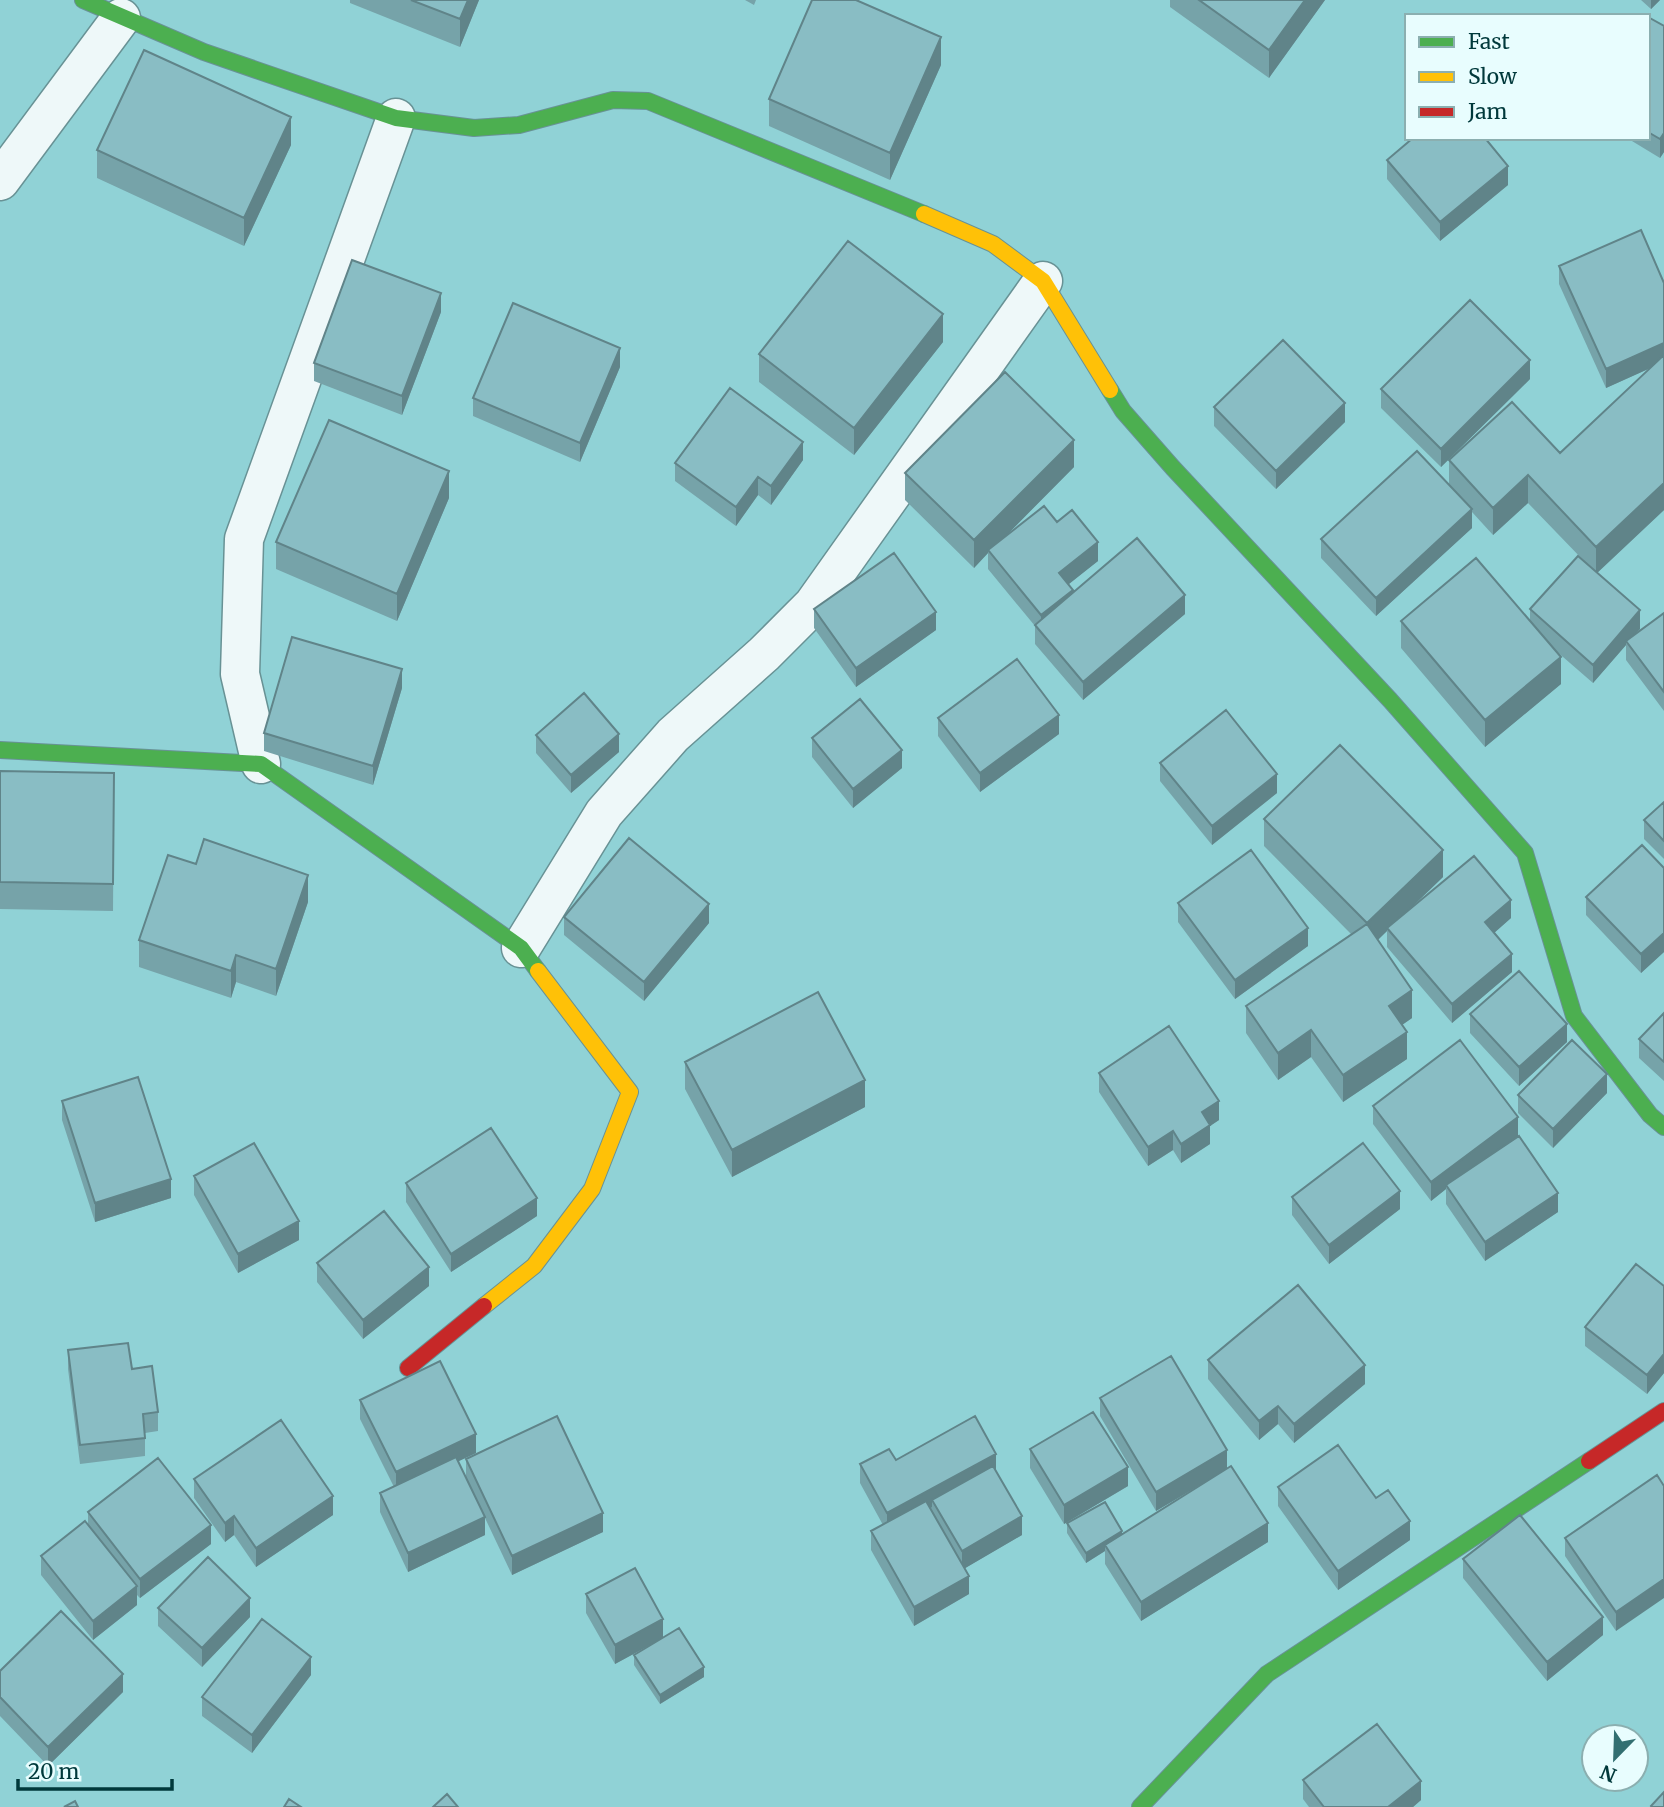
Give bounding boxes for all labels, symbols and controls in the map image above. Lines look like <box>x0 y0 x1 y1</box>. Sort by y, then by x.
legend <box>1405 14 1650 140</box>
text: Fast <box>1468 28 1510 55</box>
text: Slow <box>1468 63 1517 90</box>
text: Jam <box>1467 98 1507 125</box>
north arrow <box>1580 1723 1650 1793</box>
scale bar <box>18 1748 172 1792</box>
text: 20 m <box>28 1758 80 1785</box>
text: N <box>1597 1760 1620 1788</box>

